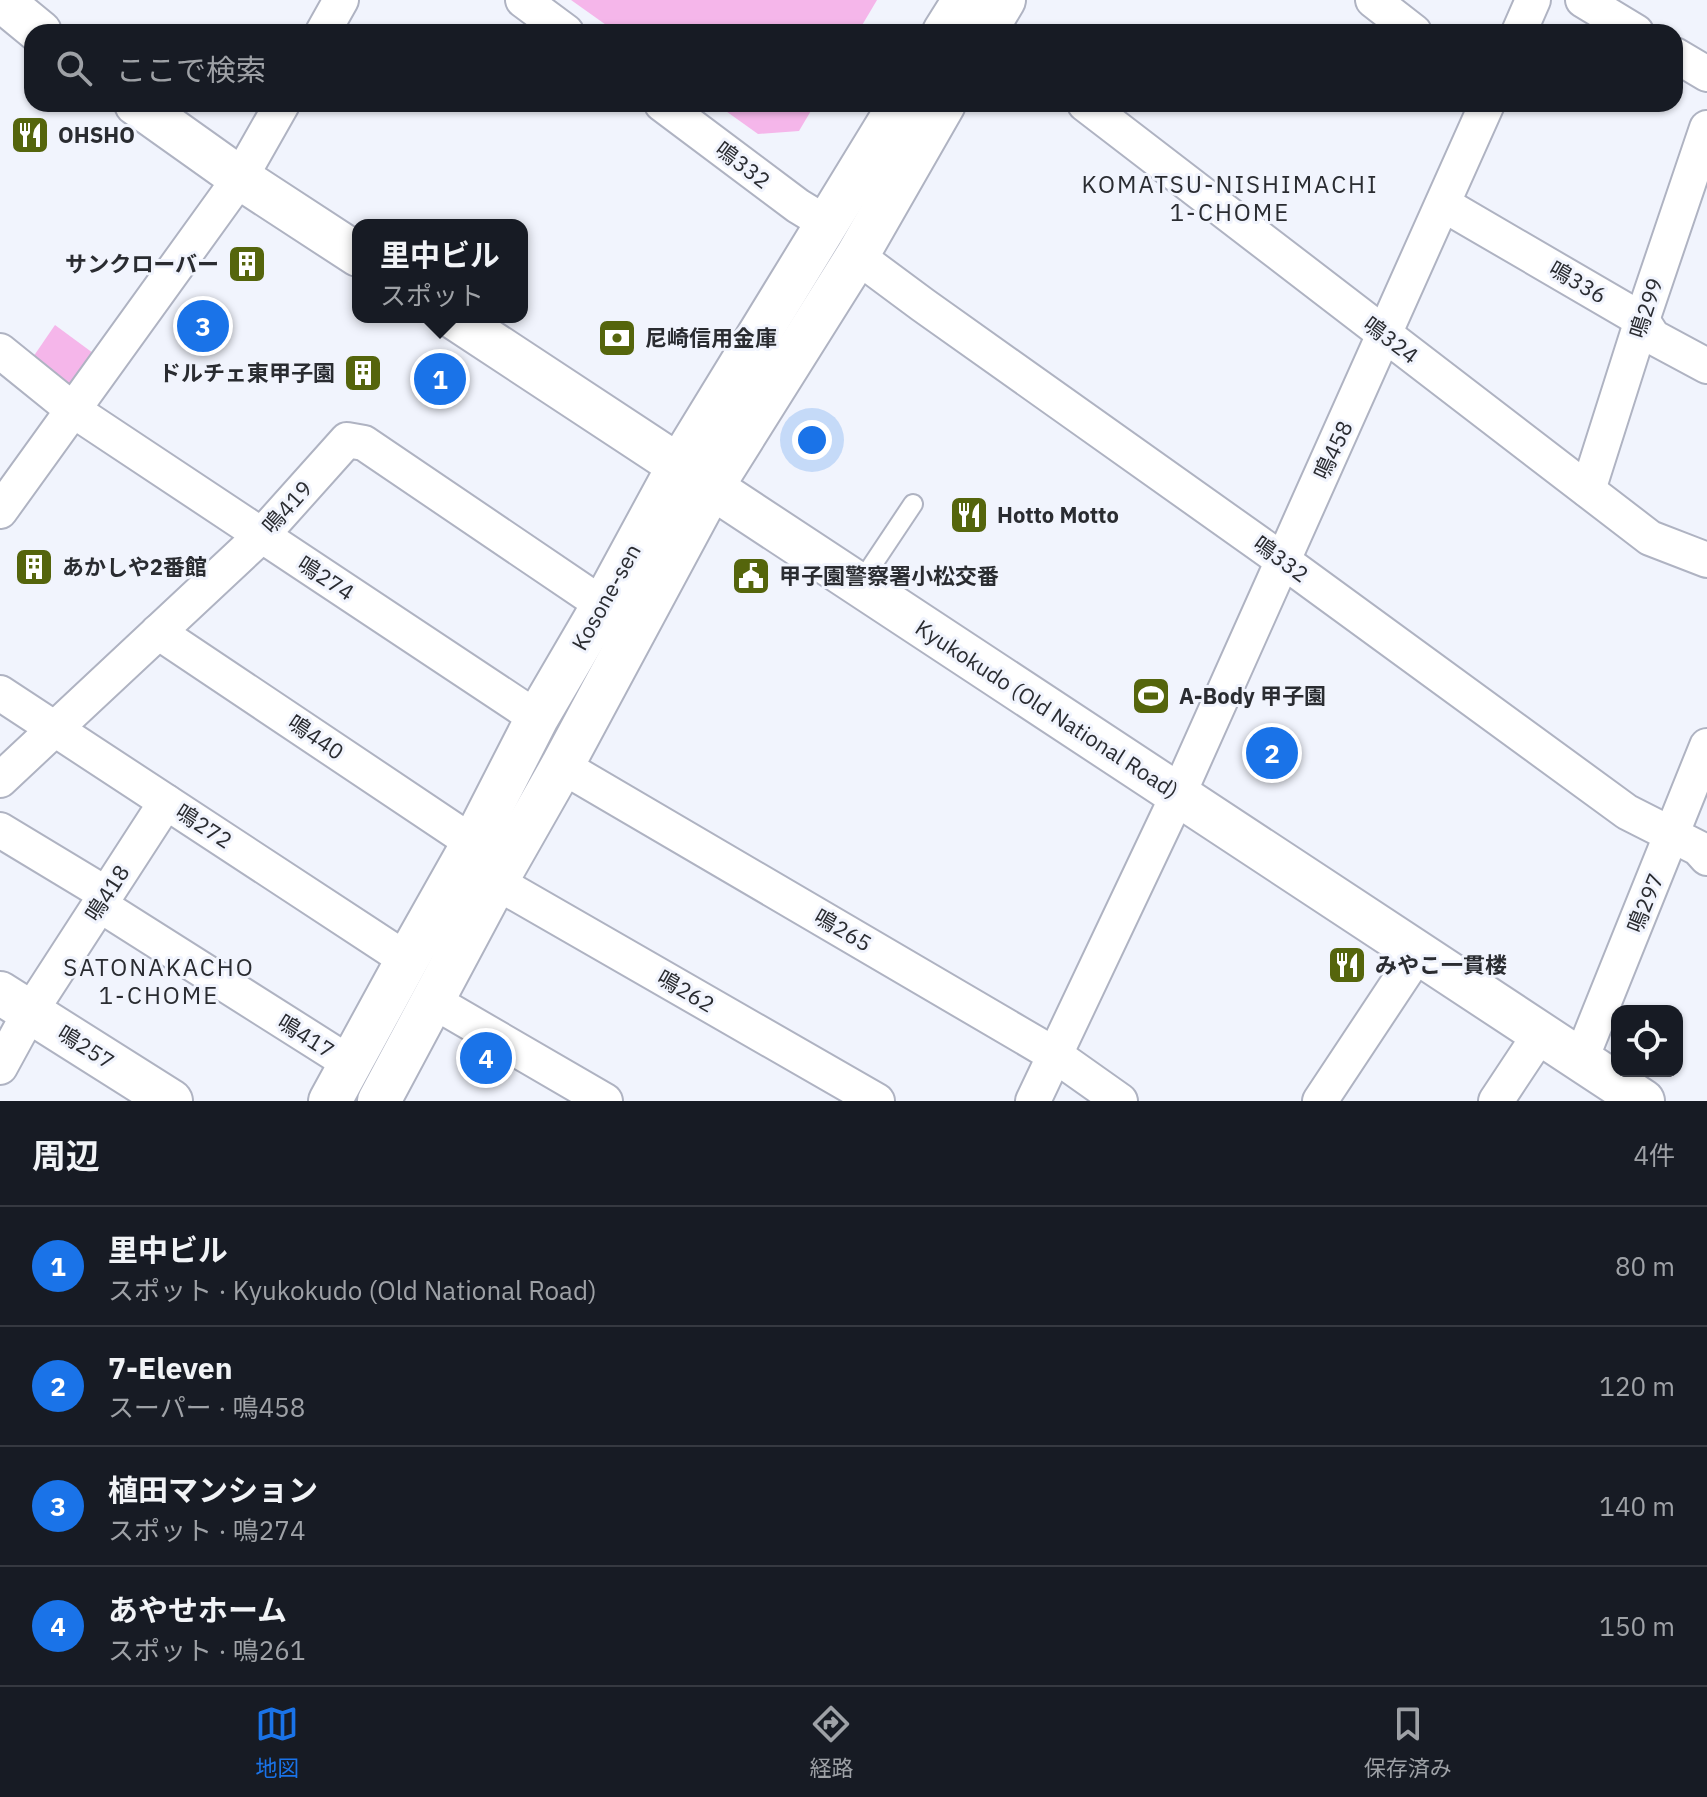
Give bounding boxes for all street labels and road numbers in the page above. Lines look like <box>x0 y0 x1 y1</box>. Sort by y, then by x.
street label: 鳴332 <box>710 134 777 195</box>
street label: 鳴336 <box>1544 254 1612 310</box>
street label: 鳴299 <box>1622 274 1669 342</box>
street label: 鳴324 <box>1358 309 1425 370</box>
street label: 鳴458 <box>1306 416 1359 484</box>
street label: 鳴419 <box>255 474 318 539</box>
street label: 鳴332 <box>1248 529 1315 588</box>
street label: Kosone-sen <box>564 538 647 655</box>
street label: 鳴274 <box>293 549 360 607</box>
street label: Kyukokudo (Old National Road) <box>910 613 1184 805</box>
street label: 鳴440 <box>283 707 350 766</box>
street label: 鳴272 <box>171 797 238 855</box>
street label: 鳴418 <box>78 859 136 926</box>
street label: 鳴297 <box>1620 869 1670 937</box>
street label: 鳴265 <box>809 902 877 958</box>
street label: 鳴262 <box>652 963 720 1019</box>
street label: 鳴417 <box>272 1007 340 1064</box>
street label: 鳴257 <box>52 1018 120 1075</box>

